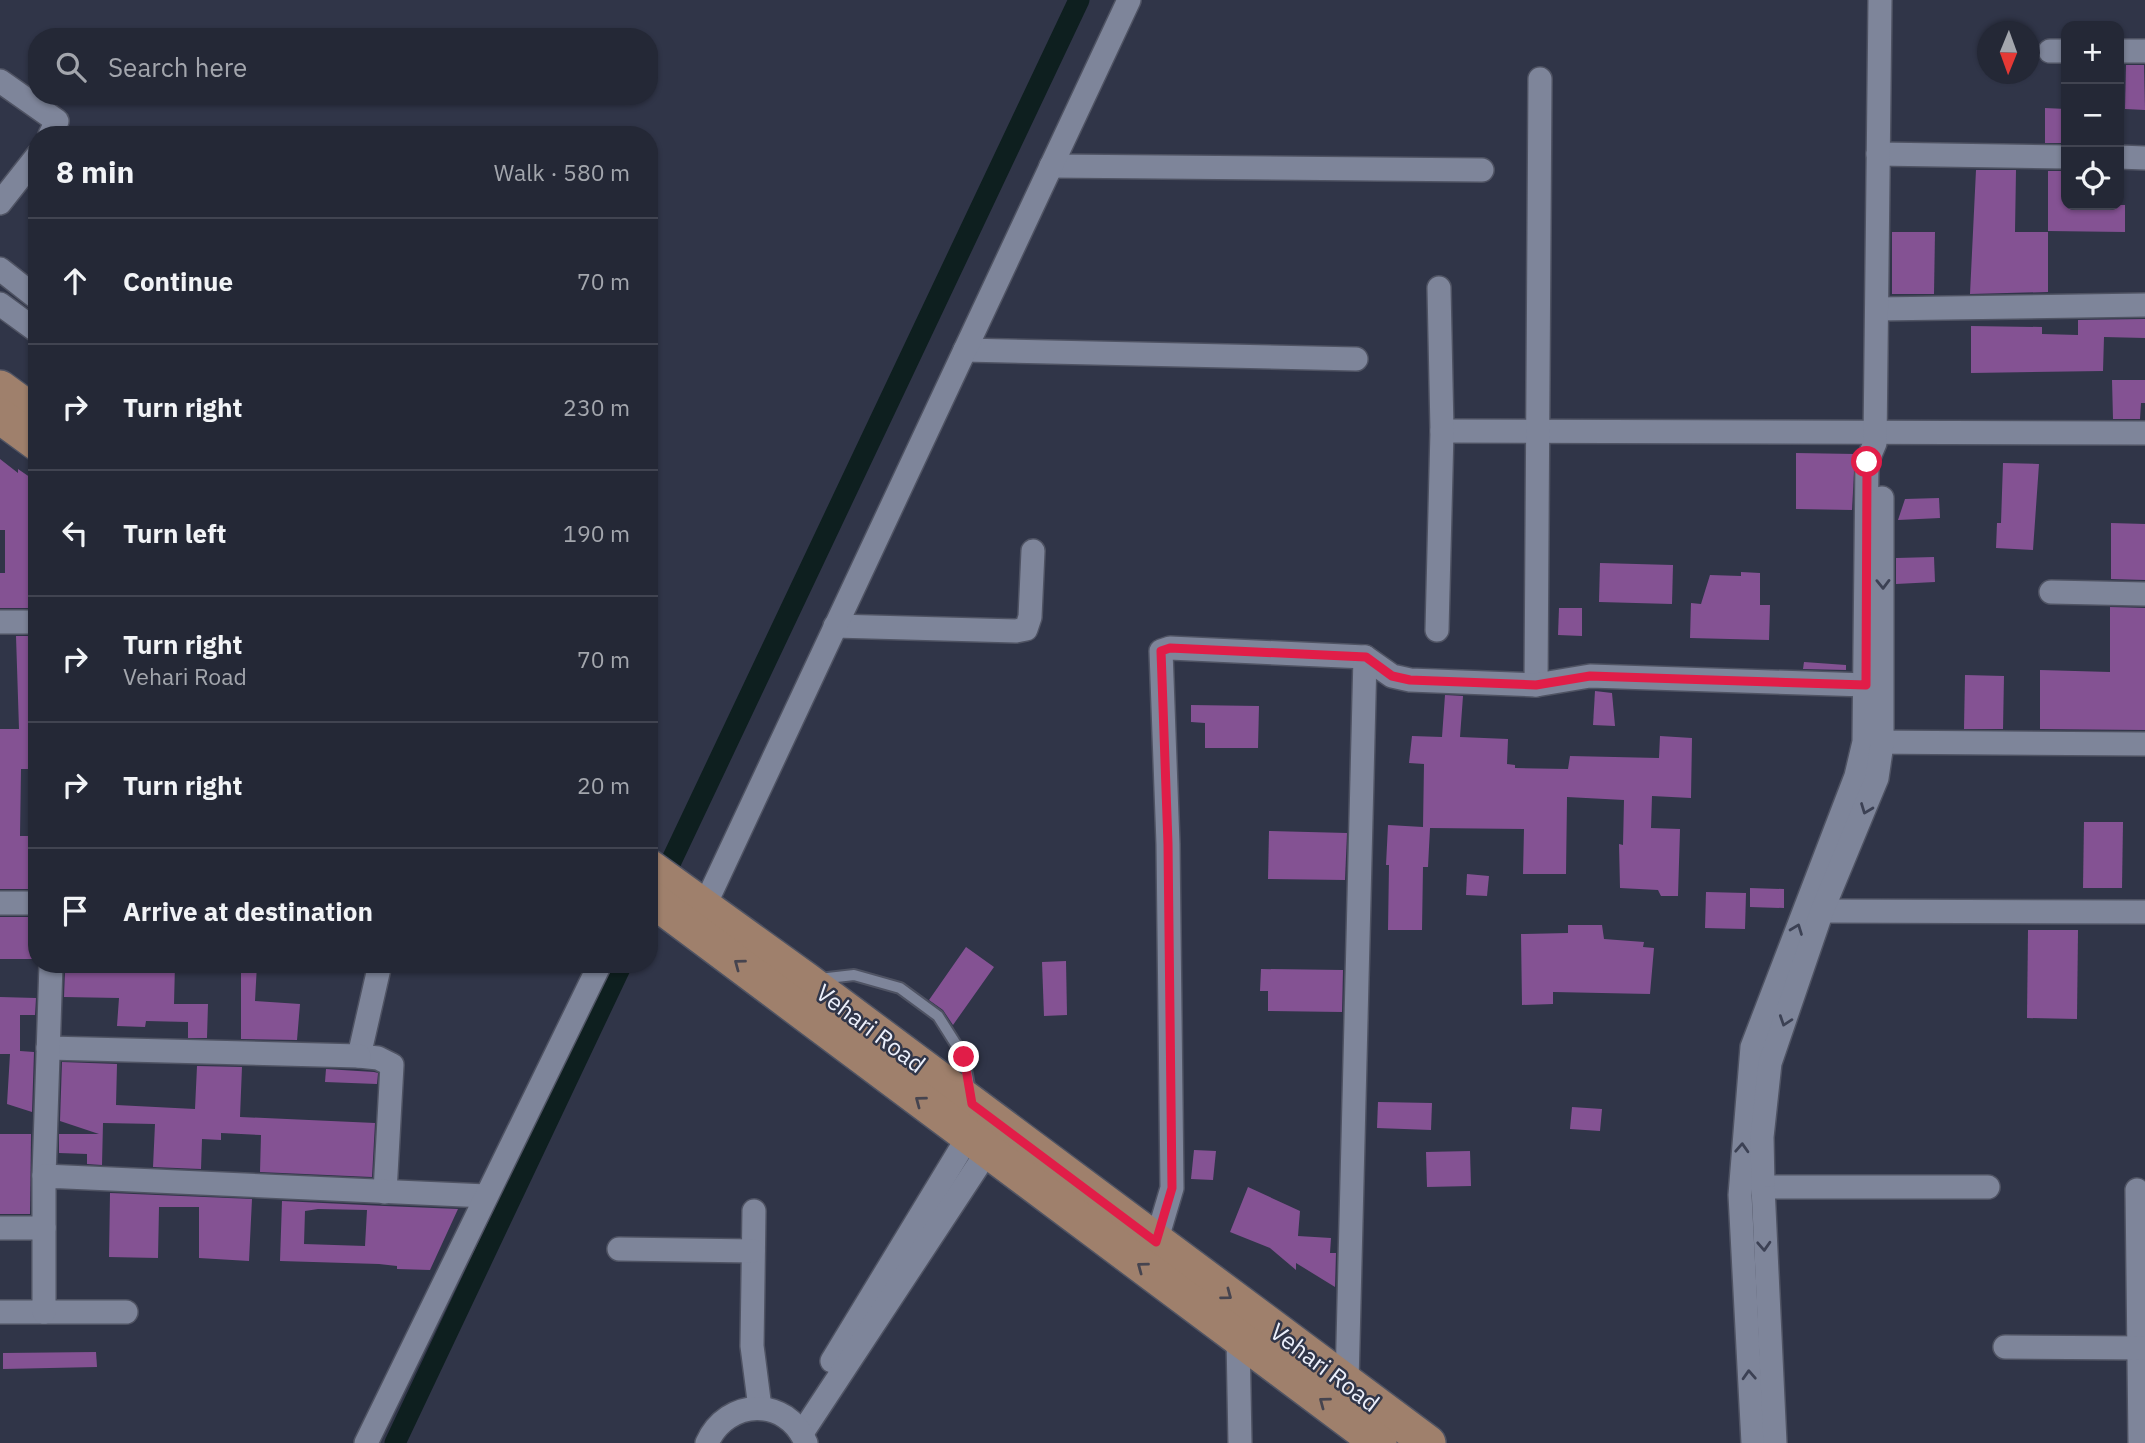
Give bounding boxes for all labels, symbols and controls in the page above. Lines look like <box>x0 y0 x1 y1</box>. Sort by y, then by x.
north arrow <box>1977 21 2040 84</box>
map controls <box>2061 21 2124 210</box>
button: + <box>2061 21 2124 84</box>
search box <box>28 28 658 105</box>
icon: search <box>52 48 90 86</box>
text: Search here <box>108 50 247 84</box>
button: − <box>2061 84 2124 147</box>
button: locate <box>2061 147 2124 210</box>
text: 8 min <box>56 152 134 191</box>
text: Walk · 580 m <box>494 157 630 187</box>
icon: ahead <box>56 262 94 300</box>
text: Continue <box>123 264 233 298</box>
text: 70 m <box>577 266 630 296</box>
icon: right <box>56 388 94 426</box>
text: Turn right <box>123 390 242 424</box>
text: 230 m <box>563 392 630 422</box>
route start <box>1851 446 1882 477</box>
icon: left <box>56 514 94 552</box>
text: Turn left <box>123 516 226 550</box>
text: 190 m <box>563 518 630 548</box>
one-way arrow <box>1876 578 1891 589</box>
text: Turn right <box>123 627 242 661</box>
icon: right <box>56 640 94 678</box>
text: 70 m <box>577 644 630 674</box>
text: Vehari Road <box>123 661 247 691</box>
icon: right <box>56 766 94 804</box>
text: Turn right <box>123 768 242 802</box>
text: 20 m <box>577 770 630 800</box>
one-way arrow <box>1860 802 1874 814</box>
icon: arrive <box>56 892 94 930</box>
text: Arrive at destination <box>123 894 373 928</box>
one-way arrow <box>1788 923 1802 935</box>
one-way arrow <box>734 960 746 973</box>
street label: Vehari Road <box>810 976 932 1080</box>
one-way arrow <box>1779 1015 1793 1027</box>
route end <box>948 1041 979 1072</box>
one-way arrow <box>915 1097 928 1110</box>
one-way arrow <box>1734 1142 1749 1153</box>
one-way arrow <box>1757 1241 1772 1252</box>
one-way arrow <box>1137 1262 1150 1275</box>
one-way arrow <box>1219 1286 1232 1299</box>
street label: Vehari Road <box>1264 1315 1386 1419</box>
one-way arrow <box>1742 1369 1757 1380</box>
one-way arrow <box>1320 1398 1332 1411</box>

